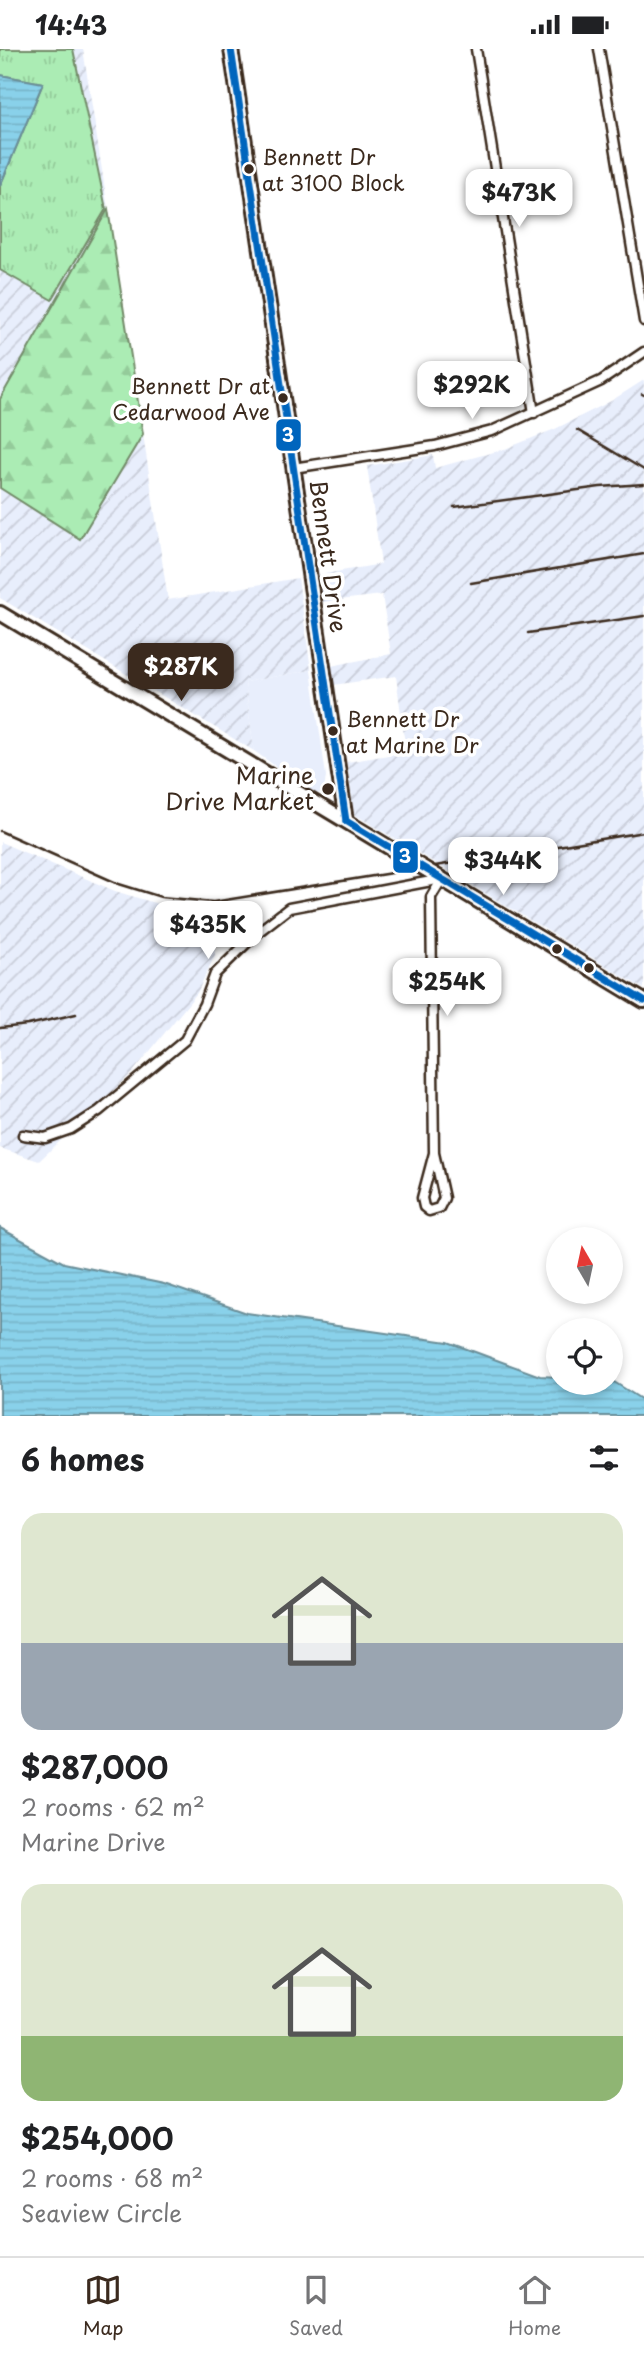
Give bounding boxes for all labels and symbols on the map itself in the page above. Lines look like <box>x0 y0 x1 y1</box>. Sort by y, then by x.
place label: Bennett Dr at 3100 Block <box>262 140 405 198</box>
marker: Bennett Dr at 3100 Block <box>242 162 256 176</box>
pin: $473K <box>470 169 568 229</box>
pin: $292K <box>423 361 521 421</box>
place label: Bennett Dr at Cedarwood Ave <box>112 369 270 427</box>
marker: Bennett Dr at Cedarwood Ave <box>276 391 290 405</box>
line badge: 3 <box>275 418 302 452</box>
text: 3 <box>282 420 294 448</box>
street label: Bennett Drive <box>301 477 358 635</box>
pin: $287K <box>132 643 230 703</box>
place label: Bennett Dr at Marine Dr <box>346 702 479 760</box>
marker: Bennett Dr at Marine Dr <box>326 724 340 738</box>
place label: Marine Drive Market <box>165 757 314 818</box>
marker: Marine Drive Market <box>320 781 336 797</box>
pin: $344K <box>454 837 552 897</box>
line badge: 3 <box>392 840 419 874</box>
text: 3 <box>399 841 411 869</box>
pin: $435K <box>159 901 257 961</box>
unlabelled marker <box>550 942 564 956</box>
pin: $254K <box>398 958 496 1018</box>
unlabelled marker <box>582 961 596 975</box>
north arrow <box>546 1227 623 1304</box>

